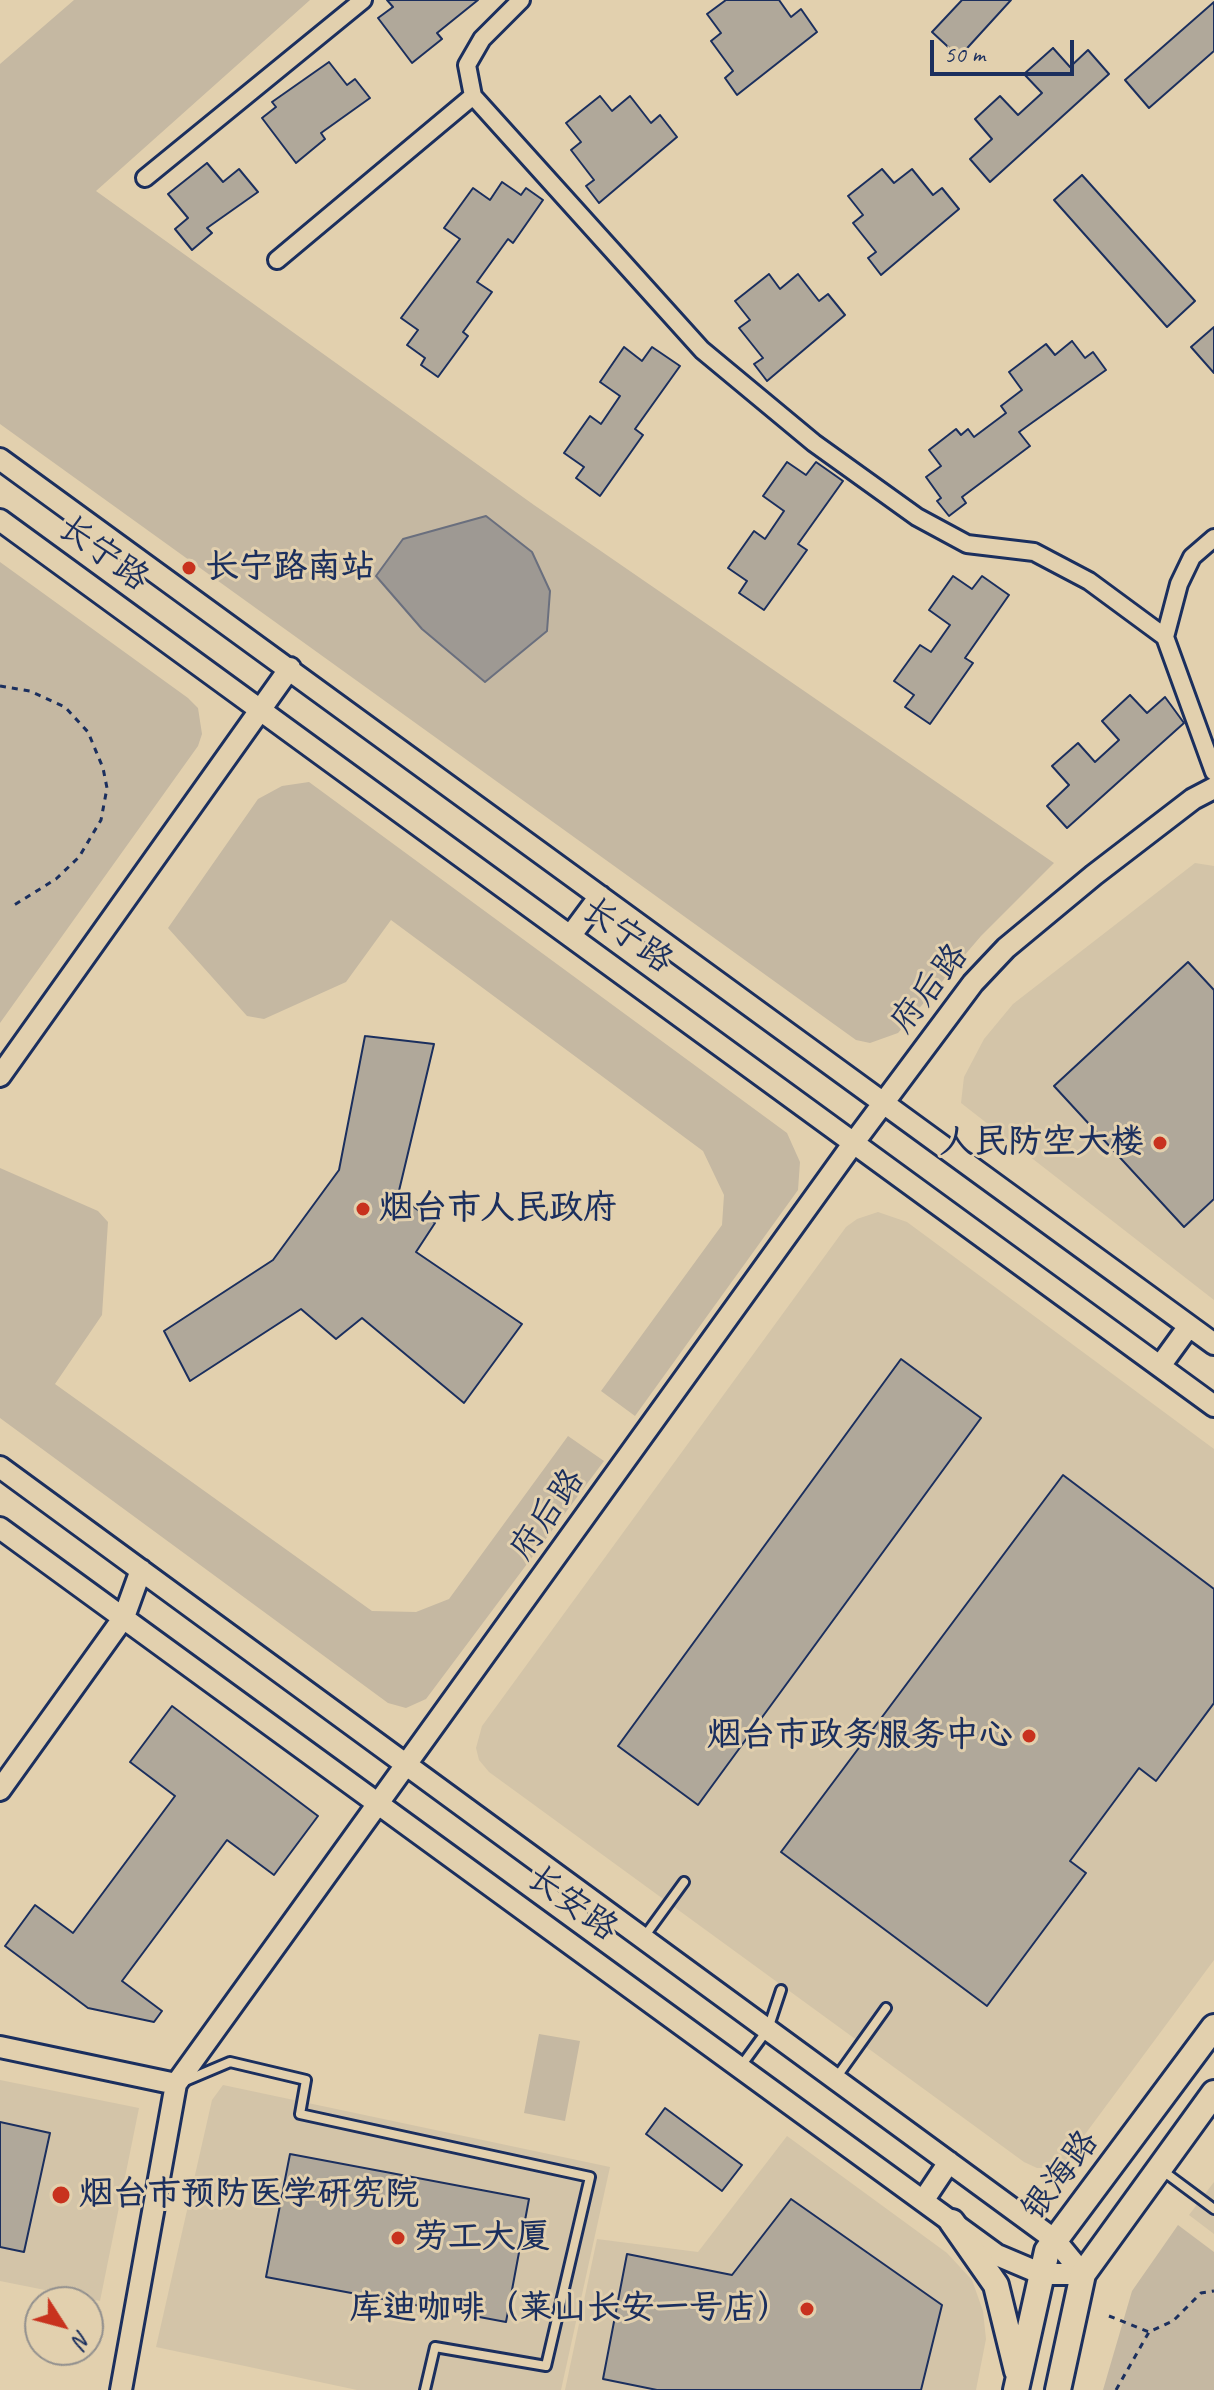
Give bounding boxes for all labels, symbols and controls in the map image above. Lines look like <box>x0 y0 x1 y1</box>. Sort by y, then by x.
scale bar <box>934 24 1078 74</box>
text: 50 m <box>944 39 985 69</box>
street label: 长宁路 <box>50 508 156 600</box>
place label: 长宁路南站 <box>205 548 375 588</box>
marker: 长宁路南站 <box>180 559 198 577</box>
street label: 长宁路 <box>574 890 680 982</box>
street label: 府后路 <box>883 936 977 1042</box>
place label: 人民防空大楼 <box>940 1123 1144 1163</box>
marker: 人民防空大楼 <box>1151 1134 1169 1152</box>
place label: 烟台市人民政府 <box>379 1189 617 1229</box>
marker: 烟台市人民政府 <box>354 1200 372 1218</box>
street label: 府后路 <box>502 1462 594 1568</box>
place label: 烟台市政务服务中心 <box>707 1716 1013 1756</box>
marker: 烟台市政务服务中心 <box>1020 1727 1038 1745</box>
street label: 长安路 <box>519 1858 625 1950</box>
street label: 银海路 <box>1014 2123 1108 2229</box>
place label: 烟台市预防医学研究院 <box>79 2175 419 2215</box>
marker: 烟台市预防医学研究院 <box>50 2184 72 2206</box>
place label: 劳工大厦 <box>414 2218 550 2258</box>
marker: 劳工大厦 <box>389 2229 407 2247</box>
north arrow <box>24 2286 104 2366</box>
place label: 库迪咖啡（莱山长安一号店） <box>349 2289 791 2329</box>
marker: 库迪咖啡（莱山长安一号店） <box>798 2300 816 2318</box>
text: N <box>66 2325 97 2353</box>

